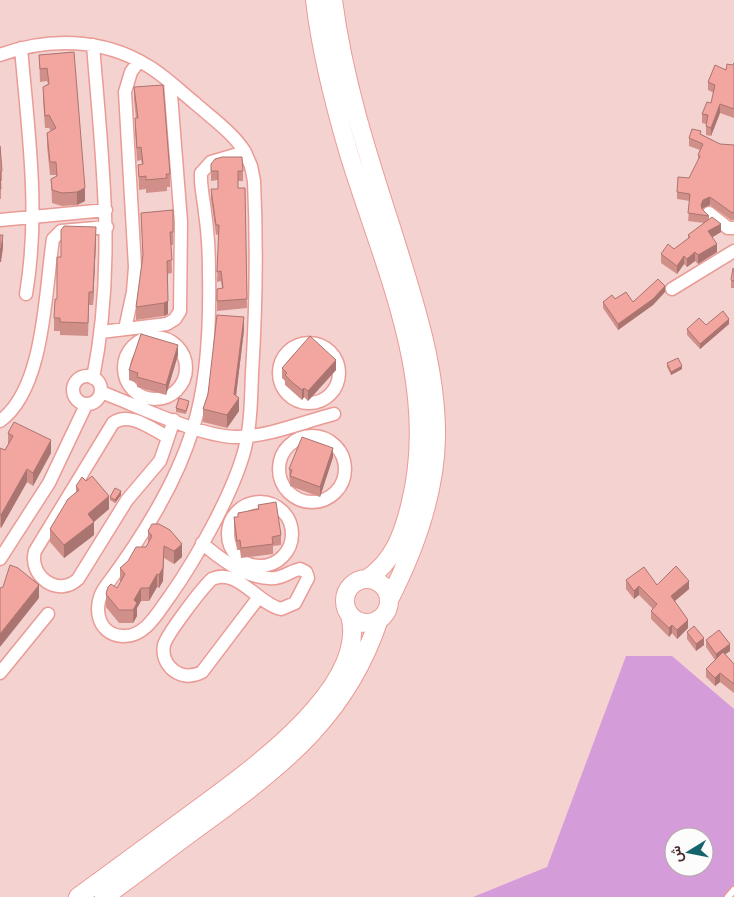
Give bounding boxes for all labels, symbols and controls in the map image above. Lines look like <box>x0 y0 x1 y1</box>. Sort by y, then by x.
north arrow <box>664 827 714 877</box>
text: ش <box>667 844 687 864</box>

